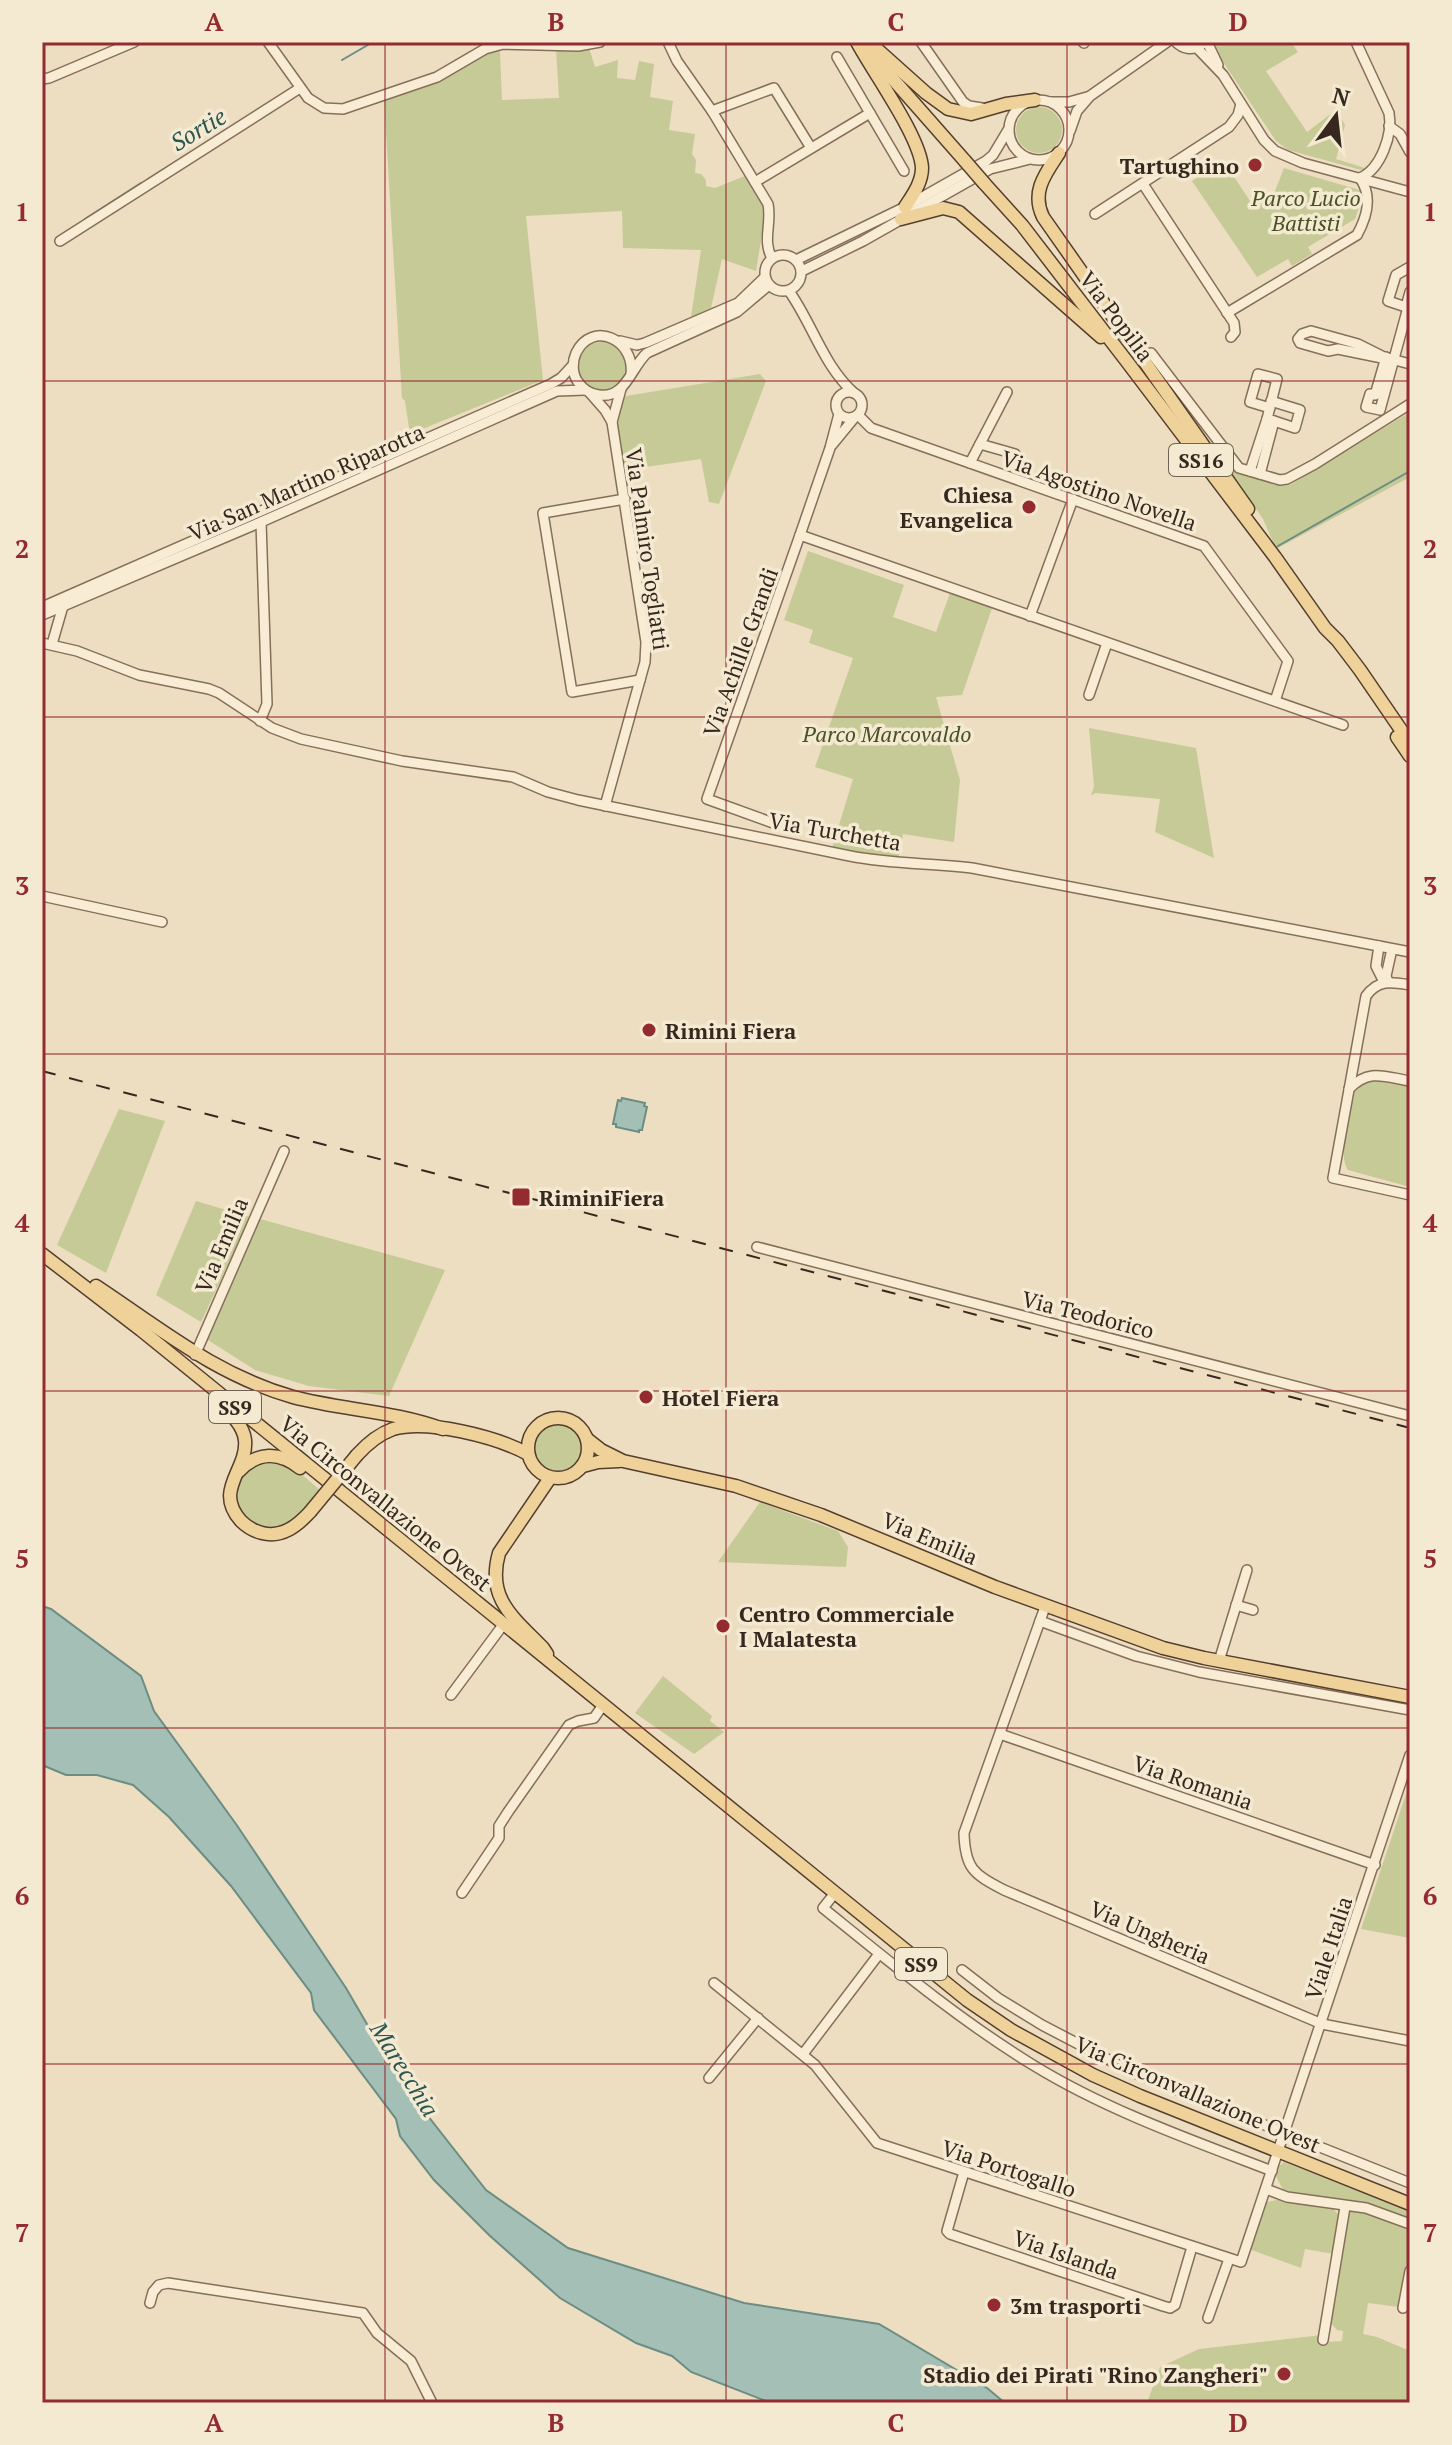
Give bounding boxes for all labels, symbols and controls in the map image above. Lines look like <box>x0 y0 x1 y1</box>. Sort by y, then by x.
text: A <box>205 4 224 38</box>
text: B <box>548 4 564 38</box>
text: C <box>888 4 904 38</box>
text: D <box>1228 4 1248 38</box>
north arrow <box>1296 76 1376 156</box>
text: N <box>1329 80 1353 112</box>
water label: Sortie <box>164 100 232 158</box>
place label: Tartughino <box>1120 151 1239 180</box>
marker: Tartughino <box>1246 156 1264 174</box>
park label: Parco Lucio Battisti <box>1250 183 1361 237</box>
text: 1 <box>15 194 29 228</box>
text: 1 <box>1423 194 1437 228</box>
street label: Via Popilia <box>1073 265 1161 367</box>
street label: Via San Martino Riparotta <box>183 417 429 547</box>
street label: Via Agostino Novella <box>998 443 1200 537</box>
road number: SS16 <box>1169 444 1233 476</box>
street label: Via Palmiro Togliatti <box>619 446 677 652</box>
place label: Chiesa Evangelica <box>900 480 1013 534</box>
marker: Chiesa Evangelica <box>1020 498 1038 516</box>
text: 2 <box>15 531 29 565</box>
text: 2 <box>1423 531 1437 565</box>
street label: Via Achille Grandi <box>696 563 784 741</box>
park label: Parco Marcovaldo <box>802 719 971 748</box>
street label: Via Turchetta <box>767 805 903 857</box>
text: 3 <box>15 868 29 902</box>
text: 3 <box>1423 868 1437 902</box>
place label: Rimini Fiera <box>665 1016 796 1045</box>
marker: Rimini Fiera <box>640 1021 658 1039</box>
place label: RiminiFiera <box>539 1183 664 1212</box>
marker: RiminiFiera <box>510 1186 532 1208</box>
street label: Via Emilia <box>188 1193 254 1297</box>
text: 4 <box>15 1205 30 1239</box>
text: 4 <box>1423 1205 1438 1239</box>
street label: Via Teodorico <box>1019 1284 1157 1344</box>
place label: Hotel Fiera <box>662 1383 779 1412</box>
marker: Hotel Fiera <box>637 1388 655 1406</box>
road number: SS9 <box>209 1391 261 1423</box>
street label: Via Circonvallazione Ovest <box>274 1409 498 1597</box>
street label: Via Emilia <box>878 1505 982 1571</box>
text: 5 <box>15 1541 29 1575</box>
text: 5 <box>1423 1541 1437 1575</box>
place label: Centro Commerciale I Malatesta <box>739 1599 955 1653</box>
marker: Centro Commerciale I Malatesta <box>714 1617 732 1635</box>
street label: Via Romania <box>1129 1748 1257 1816</box>
text: 6 <box>15 1878 29 1912</box>
text: 6 <box>1423 1878 1437 1912</box>
street label: Viale Italia <box>1298 1893 1358 2003</box>
street label: Via Ungheria <box>1086 1894 1214 1970</box>
road number: SS9 <box>895 1948 947 1980</box>
water label: Marecchia <box>363 2014 447 2123</box>
street label: Via Circonvallazione Ovest <box>1071 2029 1325 2159</box>
street label: Via Portogallo <box>938 2133 1080 2203</box>
text: 7 <box>15 2215 29 2249</box>
text: 7 <box>1423 2215 1437 2249</box>
street label: Via Islanda <box>1009 2222 1123 2286</box>
place label: 3m trasporti <box>1010 2291 1141 2320</box>
marker: 3m trasporti <box>985 2296 1003 2314</box>
place label: Stadio dei Pirati "Rino Zangheri" <box>923 2360 1268 2389</box>
marker: Stadio dei Pirati "Rino Zangheri" <box>1275 2365 1293 2383</box>
text: A <box>205 2405 224 2439</box>
text: B <box>548 2405 564 2439</box>
text: C <box>888 2405 904 2439</box>
text: D <box>1228 2405 1248 2439</box>

